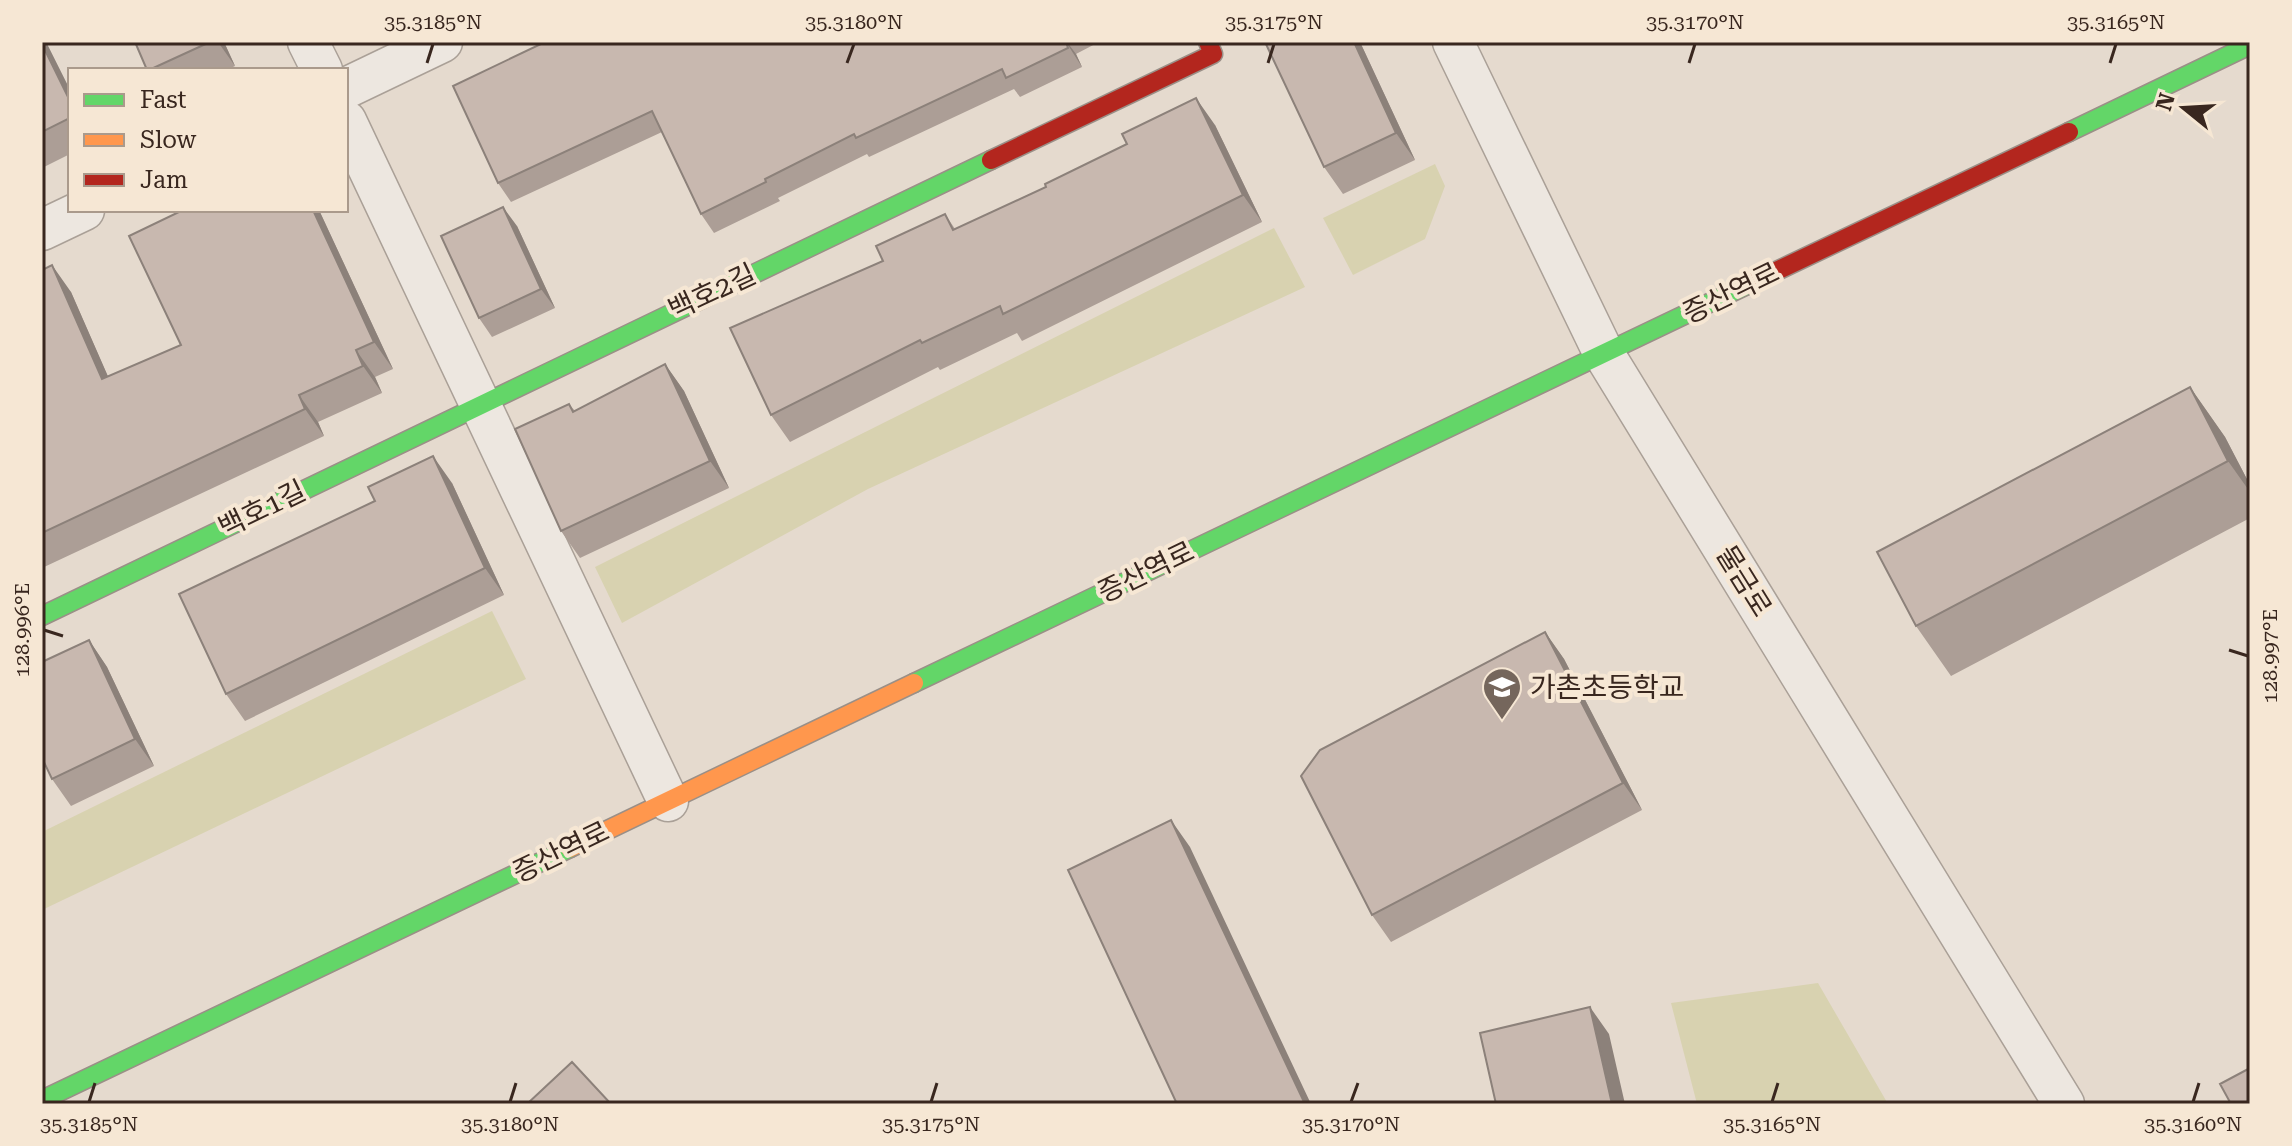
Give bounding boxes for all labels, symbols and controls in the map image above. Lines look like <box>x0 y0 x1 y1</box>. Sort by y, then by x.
text: 35.3185°N <box>384 10 482 34</box>
text: 35.3180°N <box>805 10 903 34</box>
text: 35.3175°N <box>1225 10 1323 34</box>
text: 35.3170°N <box>1646 10 1744 34</box>
text: 35.3165°N <box>2067 10 2165 34</box>
legend <box>68 68 348 212</box>
north arrow <box>2144 68 2224 148</box>
text: Fast <box>140 86 187 114</box>
text: N <box>2151 90 2180 114</box>
text: Slow <box>140 126 197 154</box>
text: Jam <box>140 166 188 194</box>
street label: 증산역로 <box>1677 256 1785 330</box>
street label: 백호2길 <box>663 257 761 327</box>
street label: 백호1길 <box>213 474 311 544</box>
street label: 증산역로 <box>1092 535 1200 609</box>
street label: 물금로 <box>1710 539 1778 623</box>
text: 128.996°E <box>10 583 34 677</box>
text: 128.997°E <box>2258 609 2282 703</box>
school or university icon: 가촌초등학교 <box>1481 666 1523 721</box>
place label: 가촌초등학교 <box>1530 671 1685 704</box>
street label: 증산역로 <box>507 815 615 889</box>
text: 35.3185°N <box>40 1112 138 1136</box>
text: 35.3180°N <box>461 1112 559 1136</box>
text: 35.3175°N <box>882 1112 980 1136</box>
text: 35.3170°N <box>1302 1112 1400 1136</box>
text: 35.3165°N <box>1723 1112 1821 1136</box>
text: 35.3160°N <box>2144 1112 2242 1136</box>

